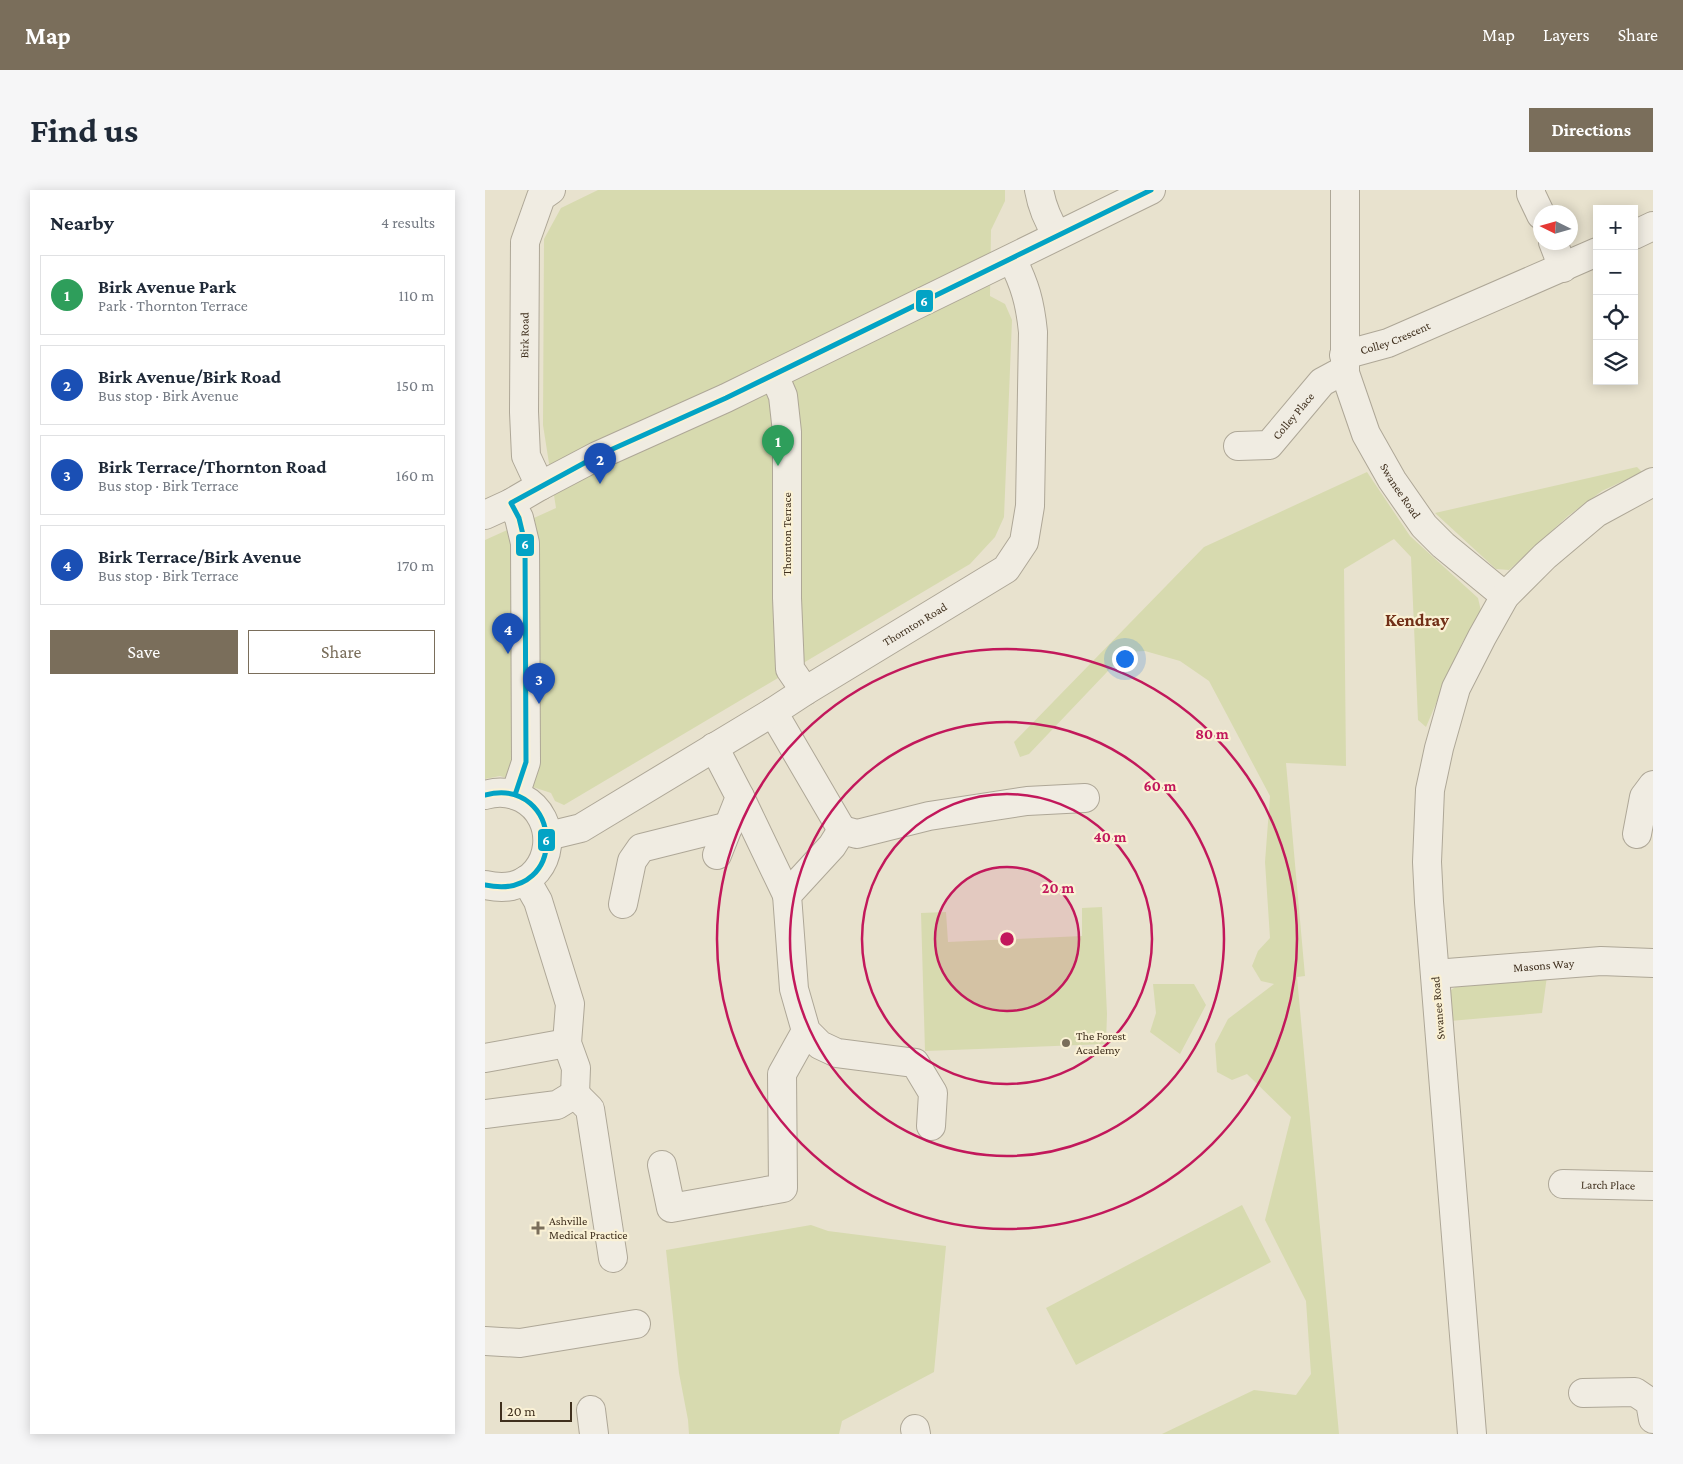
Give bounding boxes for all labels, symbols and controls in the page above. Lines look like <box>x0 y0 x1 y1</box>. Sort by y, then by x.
text: Map <box>25 22 71 49</box>
text: Map <box>1482 25 1515 45</box>
text: Layers <box>1543 25 1590 45</box>
text: Share <box>1618 25 1658 45</box>
button: Directions <box>1529 108 1653 152</box>
text: Find us <box>30 111 138 150</box>
north arrow <box>1533 205 1578 250</box>
map controls <box>1593 205 1638 385</box>
button: + <box>1593 205 1638 250</box>
text: Nearby <box>50 211 114 235</box>
text: 4 results <box>381 214 435 231</box>
button: − <box>1593 250 1638 295</box>
text: Birk Avenue Park <box>98 276 236 297</box>
text: 1 <box>64 287 70 304</box>
text: 110 m <box>398 287 434 304</box>
line badge: 6 <box>915 289 934 313</box>
text: 6 <box>920 293 928 309</box>
button: locate <box>1593 295 1638 340</box>
text: Park · Thornton Terrace <box>98 297 248 314</box>
street label: Birk Road <box>517 311 532 358</box>
street label: Colley Crescent <box>1359 318 1433 357</box>
button: layers <box>1593 340 1638 385</box>
text: Birk Avenue/Birk Road <box>98 366 281 387</box>
text: 2 <box>63 377 71 394</box>
text: 150 m <box>396 377 434 394</box>
text: Bus stop · Birk Avenue <box>98 387 238 404</box>
street label: Colley Place <box>1270 390 1317 442</box>
pin: 1 <box>762 425 794 466</box>
pin: 2 <box>584 443 616 484</box>
text: Birk Terrace/Thornton Road <box>98 456 327 477</box>
street label: Swanee Road <box>1377 461 1424 522</box>
text: 3 <box>63 467 71 484</box>
text: 160 m <box>396 467 434 484</box>
text: Bus stop · Birk Terrace <box>98 477 238 494</box>
street label: Thornton Terrace <box>780 492 794 576</box>
line badge: 6 <box>515 533 535 557</box>
text: 6 <box>521 536 529 552</box>
text: Birk Terrace/Birk Avenue <box>98 546 301 567</box>
text: 4 <box>63 557 71 574</box>
text: 170 m <box>397 557 434 574</box>
text: Bus stop · Birk Terrace <box>98 567 238 584</box>
street label: Thornton Road <box>880 599 950 649</box>
district label: Kendray <box>1385 610 1449 630</box>
pin: 4 <box>492 613 524 654</box>
button: Save <box>50 630 238 674</box>
button: Share <box>248 630 435 674</box>
your location <box>1112 646 1138 672</box>
pin: 3 <box>523 663 555 704</box>
text: 80 m <box>1195 726 1229 742</box>
text: 60 m <box>1144 778 1177 794</box>
line badge: 6 <box>537 828 556 852</box>
text: 40 m <box>1094 829 1127 845</box>
text: 6 <box>542 832 550 848</box>
text: 20 m <box>1042 880 1074 896</box>
centre of rings <box>998 930 1016 948</box>
street label: Masons Way <box>1513 956 1575 975</box>
street label: Swanee Road <box>1428 975 1448 1040</box>
place label: The Forest Academy <box>1076 1029 1127 1057</box>
marker: The Forest Academy <box>1060 1037 1072 1049</box>
street label: Larch Place <box>1581 1177 1635 1193</box>
place label: Ashville Medical Practice <box>549 1214 628 1242</box>
marker: Ashville Medical Practice <box>531 1221 545 1235</box>
scale bar <box>500 1399 573 1422</box>
text: 20 m <box>507 1403 535 1419</box>

